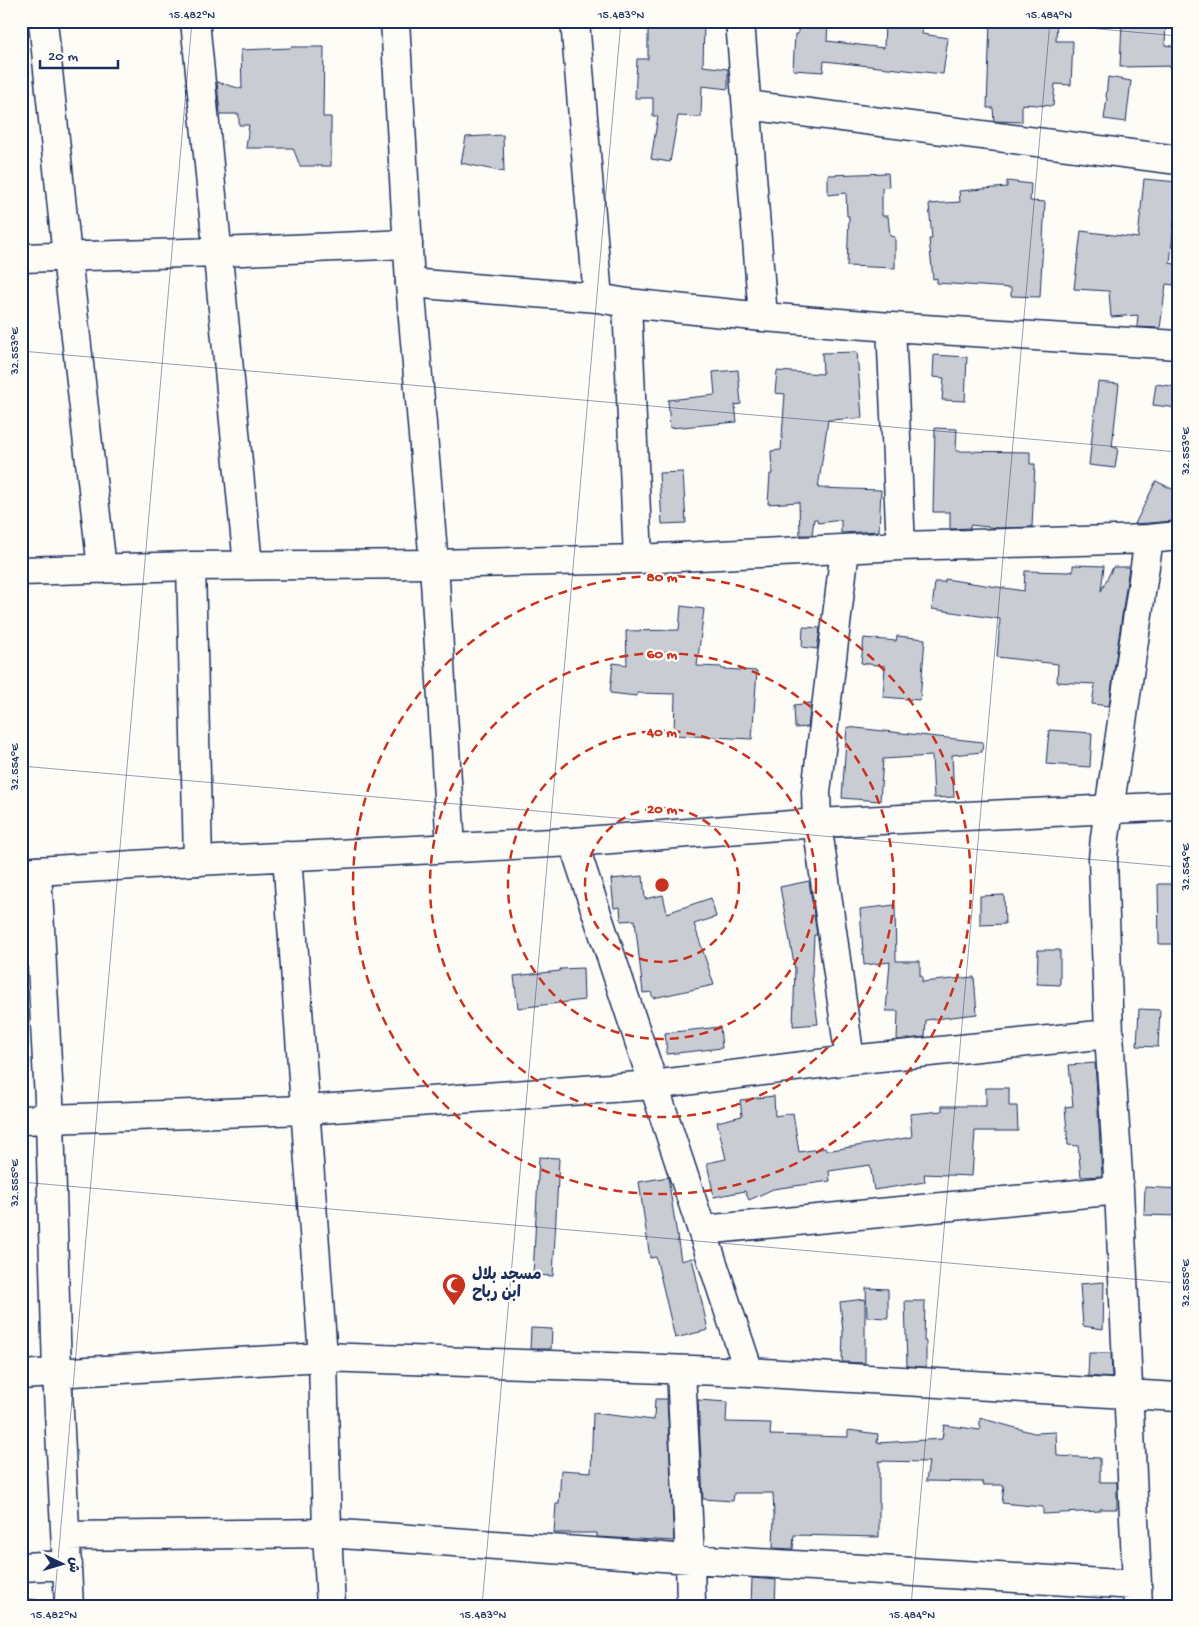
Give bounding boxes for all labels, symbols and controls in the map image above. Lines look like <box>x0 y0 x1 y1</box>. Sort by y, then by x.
text: 15.482°N <box>168 9 215 23</box>
text: 15.483°N <box>597 9 644 23</box>
text: 15.484°N <box>1025 9 1072 23</box>
scale bar <box>40 38 118 70</box>
text: 20 m <box>48 48 78 66</box>
text: 32.553°E <box>9 327 23 376</box>
text: 32.553°E <box>1180 427 1194 476</box>
text: 80 m <box>647 569 678 587</box>
text: 60 m <box>647 646 678 664</box>
text: 40 m <box>646 724 677 742</box>
text: 32.554°E <box>9 743 23 792</box>
text: 20 m <box>647 801 677 819</box>
text: 32.554°E <box>1180 843 1194 892</box>
centre of rings <box>653 876 671 894</box>
text: 32.555°E <box>9 1159 23 1208</box>
text: 32.555°E <box>1180 1259 1194 1308</box>
place label: مسجد بلال ابن رباح <box>472 1266 541 1304</box>
mosque icon: مسجد بلال ابن رباح <box>441 1272 467 1306</box>
north arrow <box>38 1540 88 1590</box>
text: ش <box>63 1557 82 1573</box>
text: 15.482°N <box>30 1609 77 1623</box>
text: 15.483°N <box>459 1609 506 1623</box>
text: 15.484°N <box>888 1609 935 1623</box>

